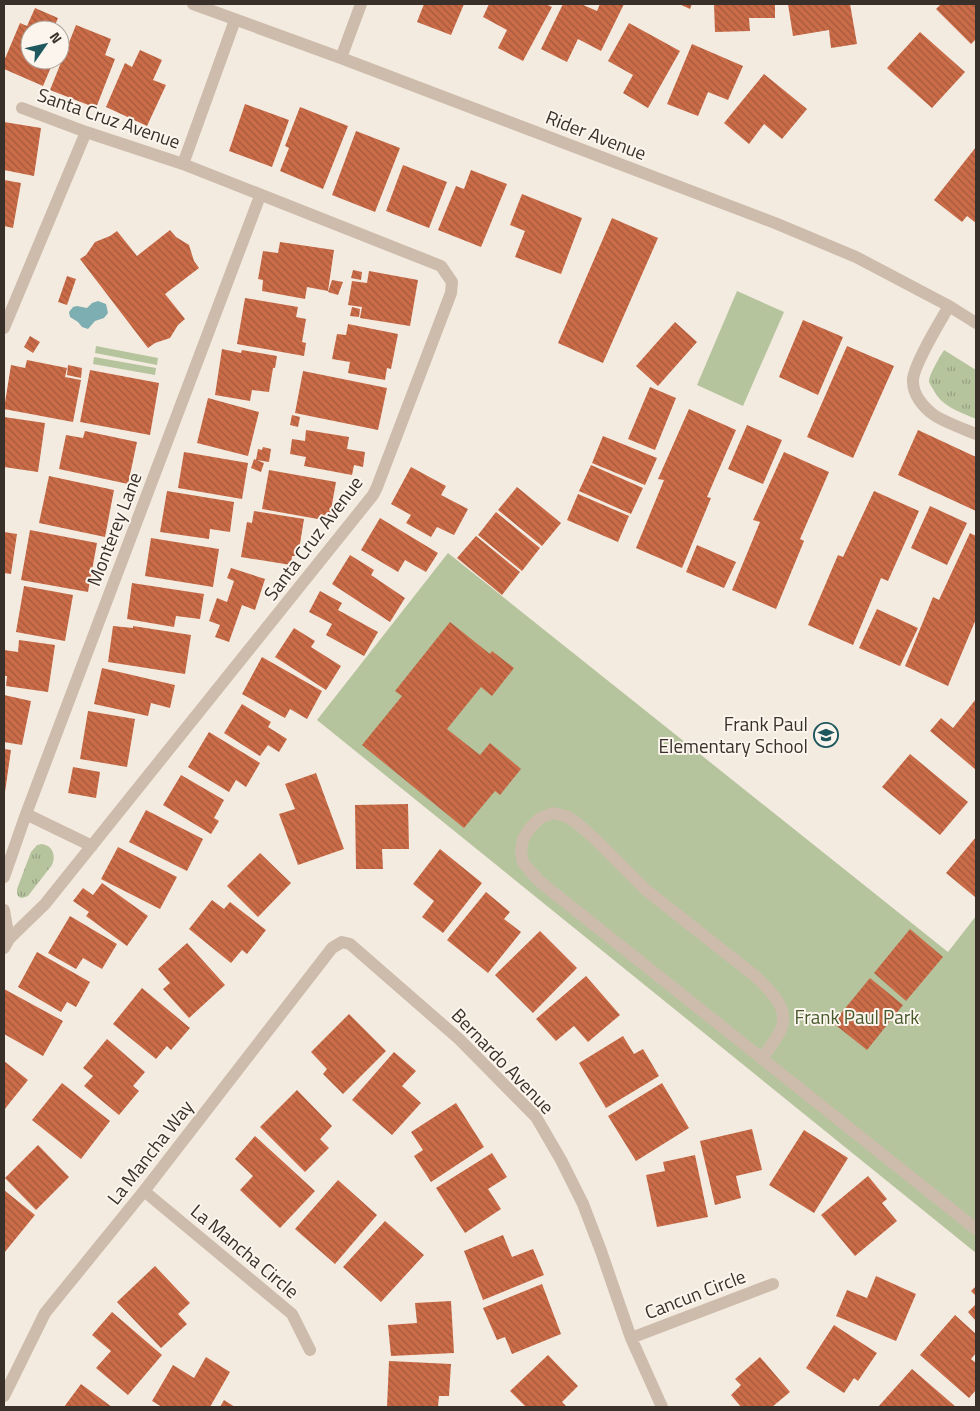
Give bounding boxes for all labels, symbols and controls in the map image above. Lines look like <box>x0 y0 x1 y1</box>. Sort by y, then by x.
north arrow <box>20 20 70 70</box>
text: N <box>45 28 68 47</box>
street label: Santa Cruz Avenue <box>34 79 185 156</box>
street label: Rider Avenue <box>542 102 651 167</box>
street label: Monterey Lane <box>79 468 149 590</box>
street label: Santa Cruz Avenue <box>256 469 369 606</box>
place label: Frank Paul Elementary School <box>659 709 808 760</box>
school or university icon: Frank Paul Elementary School <box>813 722 839 748</box>
street label: Bernardo Avenue <box>445 1001 562 1120</box>
park label: Frank Paul Park <box>795 1002 919 1031</box>
street label: La Mancha Way <box>99 1093 200 1210</box>
street label: La Mancha Circle <box>185 1196 306 1305</box>
street label: Cancun Circle <box>640 1261 749 1326</box>

